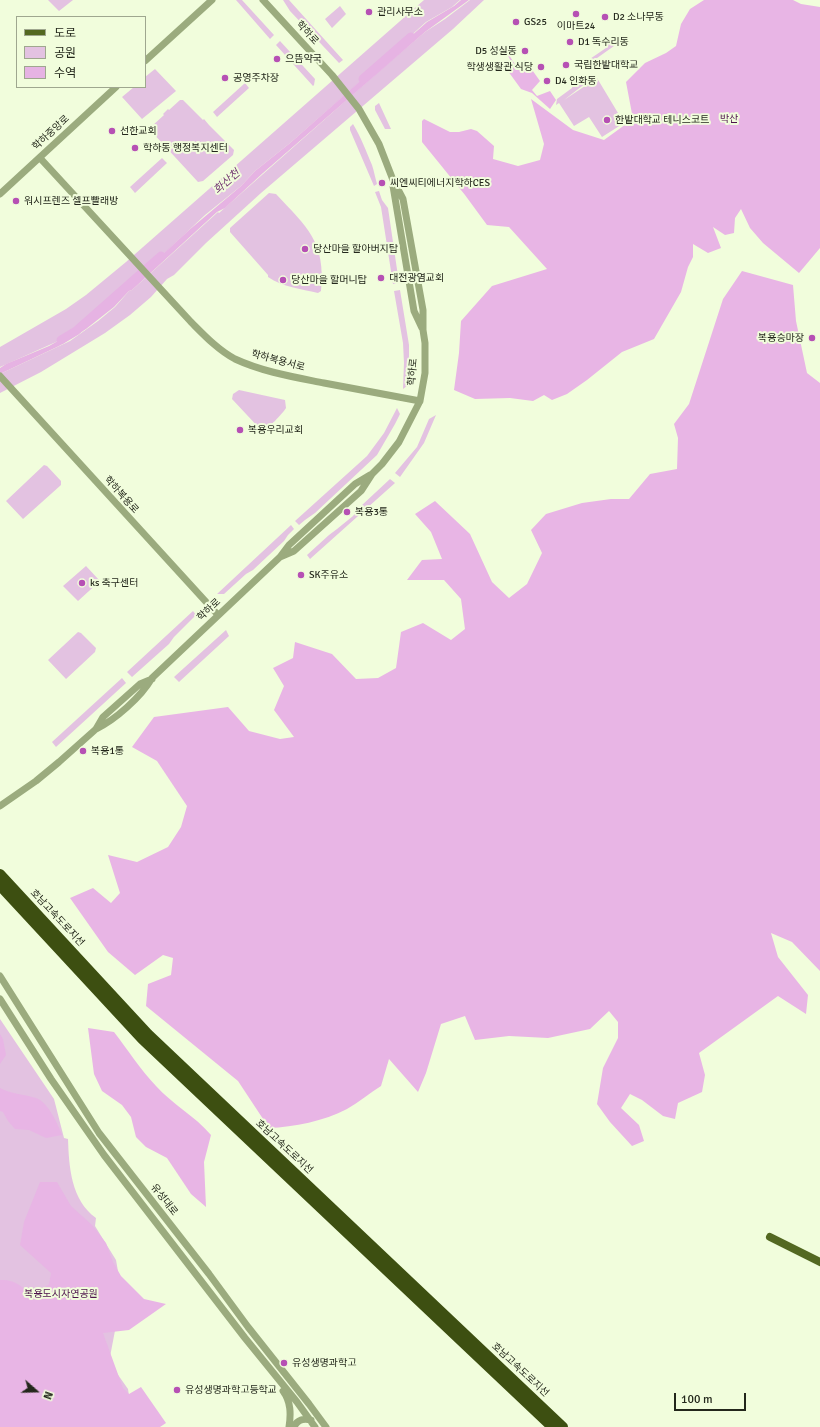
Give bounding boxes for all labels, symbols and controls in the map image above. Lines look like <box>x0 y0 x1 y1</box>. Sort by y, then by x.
place label: 관리사무소 <box>377 6 423 18</box>
marker: 관리사무소 <box>364 7 374 17</box>
marker: 이마트24 <box>571 9 581 19</box>
place label: D2 소나무동 <box>613 11 664 23</box>
marker: D2 소나무동 <box>600 12 610 22</box>
legend <box>16 16 146 88</box>
place label: GS25 <box>524 16 547 28</box>
marker: GS25 <box>511 17 521 27</box>
street label: 학하로 <box>293 19 321 47</box>
place label: 이마트24 <box>557 20 595 32</box>
text: 도로 <box>54 26 76 41</box>
place label: D1 독수리동 <box>578 36 629 48</box>
marker: D1 독수리동 <box>565 37 575 47</box>
place label: D5 성실동 <box>475 45 517 57</box>
text: 공원 <box>54 46 76 61</box>
marker: D5 성실동 <box>520 46 530 56</box>
place label: 으뜸약국 <box>285 53 322 65</box>
marker: 으뜸약국 <box>272 54 282 64</box>
place label: 국립한밭대학교 <box>574 59 638 71</box>
marker: 국립한밭대학교 <box>561 60 571 70</box>
place label: 학생생활관 식당 <box>466 61 533 73</box>
marker: 학생생활관 식당 <box>536 62 546 72</box>
text: 수역 <box>54 66 76 81</box>
place label: 공영주차장 <box>233 72 279 84</box>
marker: 공영주차장 <box>220 73 230 83</box>
place label: D4 인화동 <box>555 75 597 87</box>
marker: D4 인화동 <box>542 76 552 86</box>
street label: 학하중앙로 <box>30 113 72 153</box>
park label: 박산 <box>720 113 738 125</box>
place label: 한밭대학교 테니스코트 <box>615 114 709 126</box>
marker: 한밭대학교 테니스코트 <box>602 115 612 125</box>
place label: 선한교회 <box>120 125 157 137</box>
marker: 선한교회 <box>107 126 117 136</box>
place label: 학하동 행정복지센터 <box>143 142 228 154</box>
marker: 학하동 행정복지센터 <box>130 143 140 153</box>
water label: 화산천 <box>211 167 243 197</box>
place label: 씨엔씨티에너지학하CES <box>390 177 490 189</box>
marker: 씨엔씨티에너지학하CES <box>377 178 387 188</box>
place label: 워시프렌즈 셀프빨래방 <box>24 195 118 207</box>
marker: 워시프렌즈 셀프빨래방 <box>11 196 21 206</box>
place label: 당산마을 할아버지탑 <box>313 243 398 255</box>
marker: 당산마을 할아버지탑 <box>300 244 310 254</box>
place label: 대전광염교회 <box>389 272 444 284</box>
marker: 대전광염교회 <box>376 273 386 283</box>
place label: 당산마을 할머니탑 <box>291 274 367 286</box>
marker: 당산마을 할머니탑 <box>278 275 288 285</box>
place label: 복용승마장 <box>758 332 804 344</box>
marker: 복용승마장 <box>807 333 817 343</box>
street label: 학하복용서로 <box>250 348 306 374</box>
street label: 학하로 <box>406 358 420 386</box>
place label: 복용우리교회 <box>248 424 303 436</box>
marker: 복용우리교회 <box>235 425 245 435</box>
street label: 학하복용로 <box>101 474 141 516</box>
place label: 복용3통 <box>355 506 388 518</box>
marker: 복용3통 <box>342 507 352 517</box>
place label: SK주유소 <box>309 569 348 581</box>
marker: SK주유소 <box>296 570 306 580</box>
place label: ks 축구센터 <box>90 577 138 589</box>
marker: ks 축구센터 <box>77 578 87 588</box>
street label: 학하로 <box>195 596 223 624</box>
place label: 복용1통 <box>91 745 124 757</box>
marker: 복용1통 <box>78 746 88 756</box>
street label: 호남고속도로지선 <box>28 887 86 949</box>
street label: 호남고속도로지선 <box>253 1118 315 1176</box>
street label: 유성대로 <box>148 1182 180 1218</box>
park label: 복용도시자연공원 <box>24 1288 98 1300</box>
street label: 호남고속도로지선 <box>489 1341 551 1399</box>
place label: 유성생명과학고 <box>292 1357 356 1369</box>
marker: 유성생명과학고 <box>279 1358 289 1368</box>
north arrow <box>16 1371 56 1411</box>
place label: 유성생명과학고등학교 <box>185 1384 277 1396</box>
marker: 유성생명과학고등학교 <box>172 1385 182 1395</box>
scale bar <box>676 1385 748 1411</box>
text: N <box>40 1389 55 1401</box>
text: 100 m <box>681 1392 713 1407</box>

